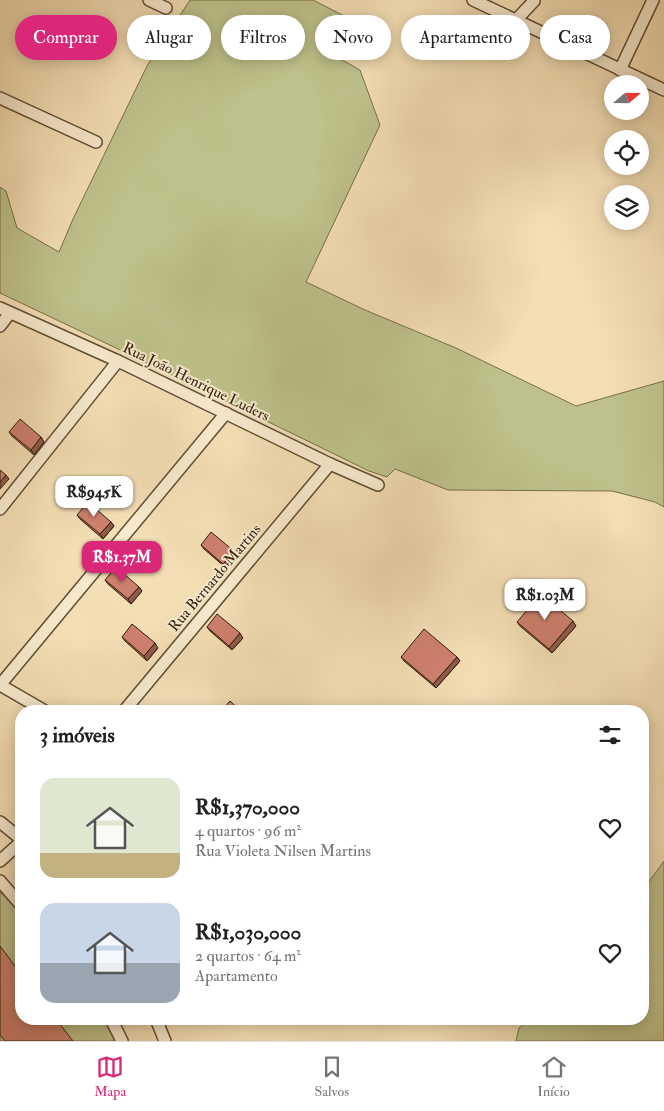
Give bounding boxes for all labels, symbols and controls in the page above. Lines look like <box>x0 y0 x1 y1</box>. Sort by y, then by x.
chip: Comprar <box>15 15 117 60</box>
chip: Alugar <box>127 15 211 60</box>
chip: Filtros <box>221 15 305 60</box>
chip: Novo <box>315 15 391 60</box>
chip: Apartamento <box>401 15 530 60</box>
chip: Casa <box>540 15 610 60</box>
north arrow <box>604 75 649 120</box>
map controls <box>604 75 649 230</box>
button: locate <box>604 130 649 175</box>
button: layers <box>604 185 649 230</box>
street label: Rua João Henrique Luders <box>119 338 272 427</box>
pin: R$945K <box>53 476 135 518</box>
text: R$945K <box>66 482 122 502</box>
street label: Rua Bernardo Martins <box>165 520 265 636</box>
pin: R$1.37M <box>76 540 168 583</box>
text: R$1.37M <box>93 547 151 567</box>
pin: R$1.03M <box>499 578 591 621</box>
text: R$1.03M <box>515 585 575 605</box>
icon: filters <box>596 721 624 749</box>
text: 3 imóveis <box>40 722 115 749</box>
text: R$1,370,000 <box>195 794 300 821</box>
icon: home <box>80 798 140 858</box>
icon: heart <box>596 814 624 842</box>
text: 4 quartos · 96 m² <box>195 821 301 841</box>
text: Rua Violeta Nilsen Martins <box>195 841 371 861</box>
text: R$1,030,000 <box>195 919 301 946</box>
icon: home <box>80 923 140 983</box>
icon: heart <box>596 939 624 967</box>
text: 2 quartos · 64 m² <box>195 946 301 966</box>
text: Apartamento <box>195 966 278 986</box>
tab: Mapa <box>94 1053 126 1100</box>
tab: Salvos <box>314 1053 349 1100</box>
tab: Início <box>537 1053 570 1100</box>

